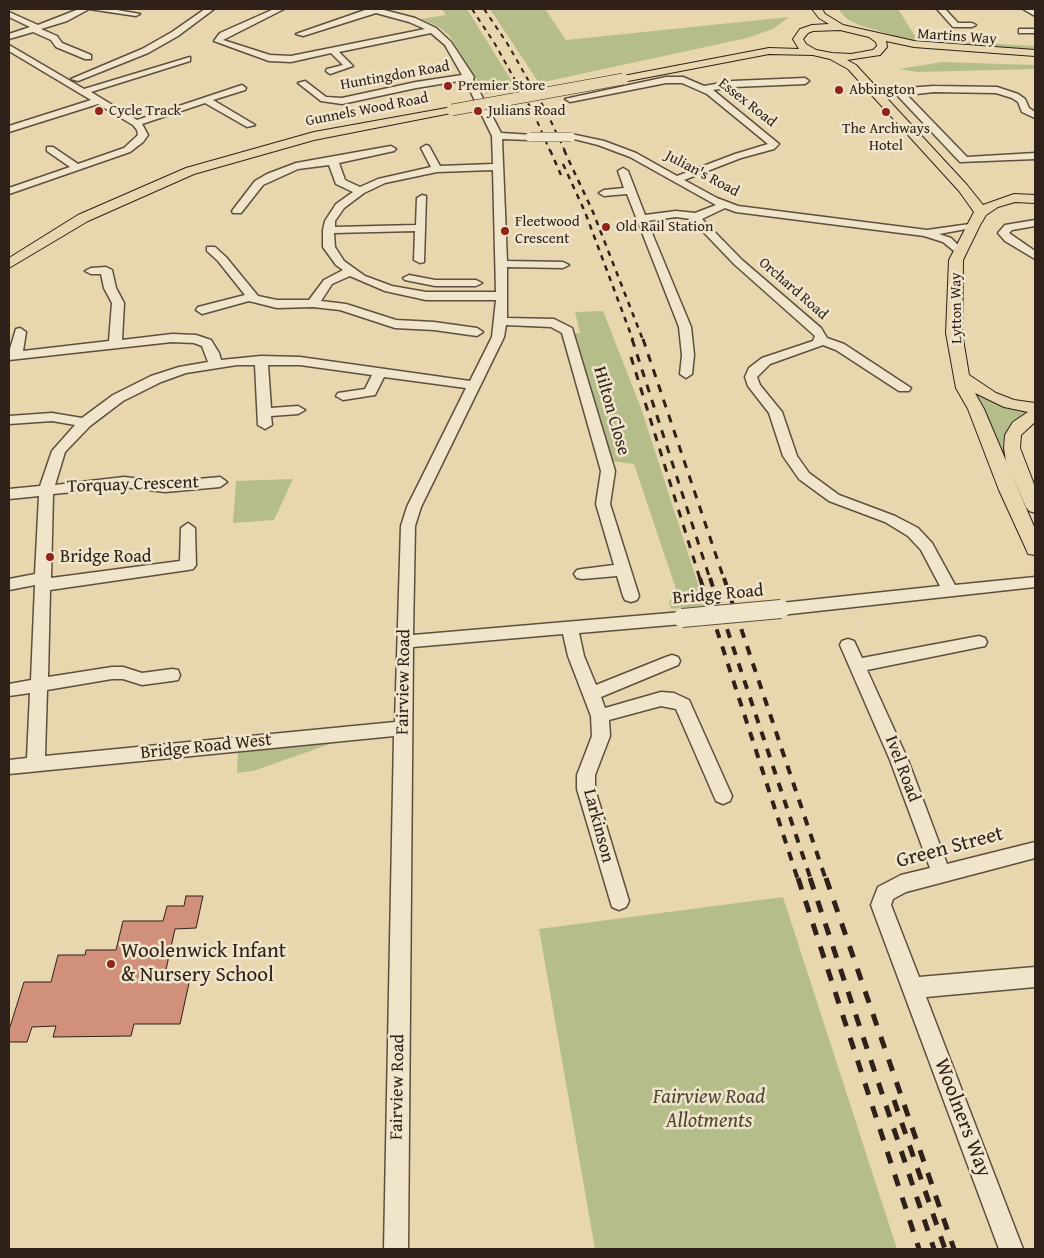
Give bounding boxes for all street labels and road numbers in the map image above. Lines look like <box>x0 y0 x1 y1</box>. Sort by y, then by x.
street label: Martins Way <box>917 25 997 49</box>
street label: Huntingdon Road <box>339 58 451 94</box>
street label: Essex Road <box>714 75 780 131</box>
street label: Gunnels Wood Road <box>304 89 430 131</box>
street label: Julian's Road <box>662 147 742 201</box>
street label: Orchard Road <box>755 254 831 324</box>
street label: Lytton Way <box>947 272 967 344</box>
street label: Hilton Close <box>588 364 634 458</box>
street label: Torquay Crescent <box>67 472 199 498</box>
street label: Bridge Road <box>672 580 764 610</box>
street label: Fairview Road <box>392 629 416 735</box>
street label: Bridge Road West <box>139 729 273 765</box>
street label: Ivel Road <box>880 733 924 805</box>
street label: Larkinson <box>578 787 618 865</box>
street label: Green Street <box>894 822 1006 874</box>
street label: Fairview Road <box>386 1034 410 1140</box>
street label: Woolners Way <box>928 1055 996 1181</box>

